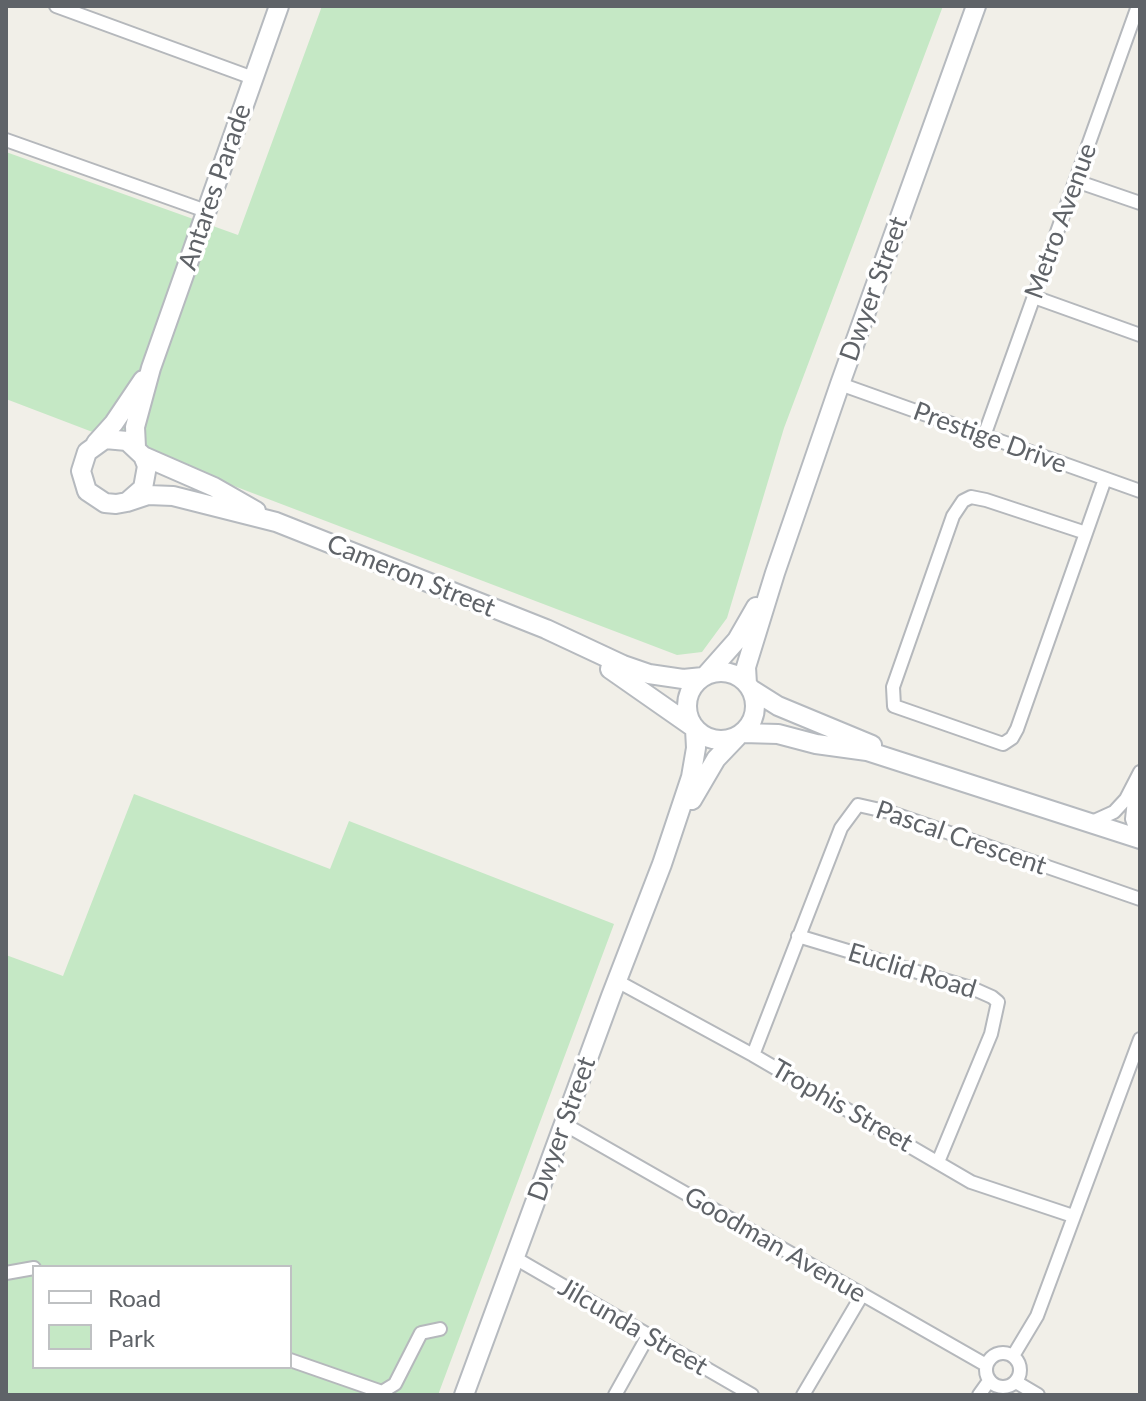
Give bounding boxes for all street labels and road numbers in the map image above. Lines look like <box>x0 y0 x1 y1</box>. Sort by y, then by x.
street label: Antares Parade <box>172 100 258 274</box>
street label: Metro Avenue <box>1018 139 1104 303</box>
street label: Dwyer Street <box>833 212 915 366</box>
street label: Prestige Drive <box>909 396 1071 480</box>
street label: Cameron Street <box>322 528 500 624</box>
street label: Pascal Crescent <box>872 794 1050 882</box>
street label: Euclid Road <box>844 937 980 1005</box>
street label: Dwyer Street <box>521 1052 603 1206</box>
street label: Trophis Street <box>766 1053 918 1159</box>
street label: Goodman Avenue <box>679 1180 871 1310</box>
street label: Jilcunda Street <box>553 1272 713 1382</box>

